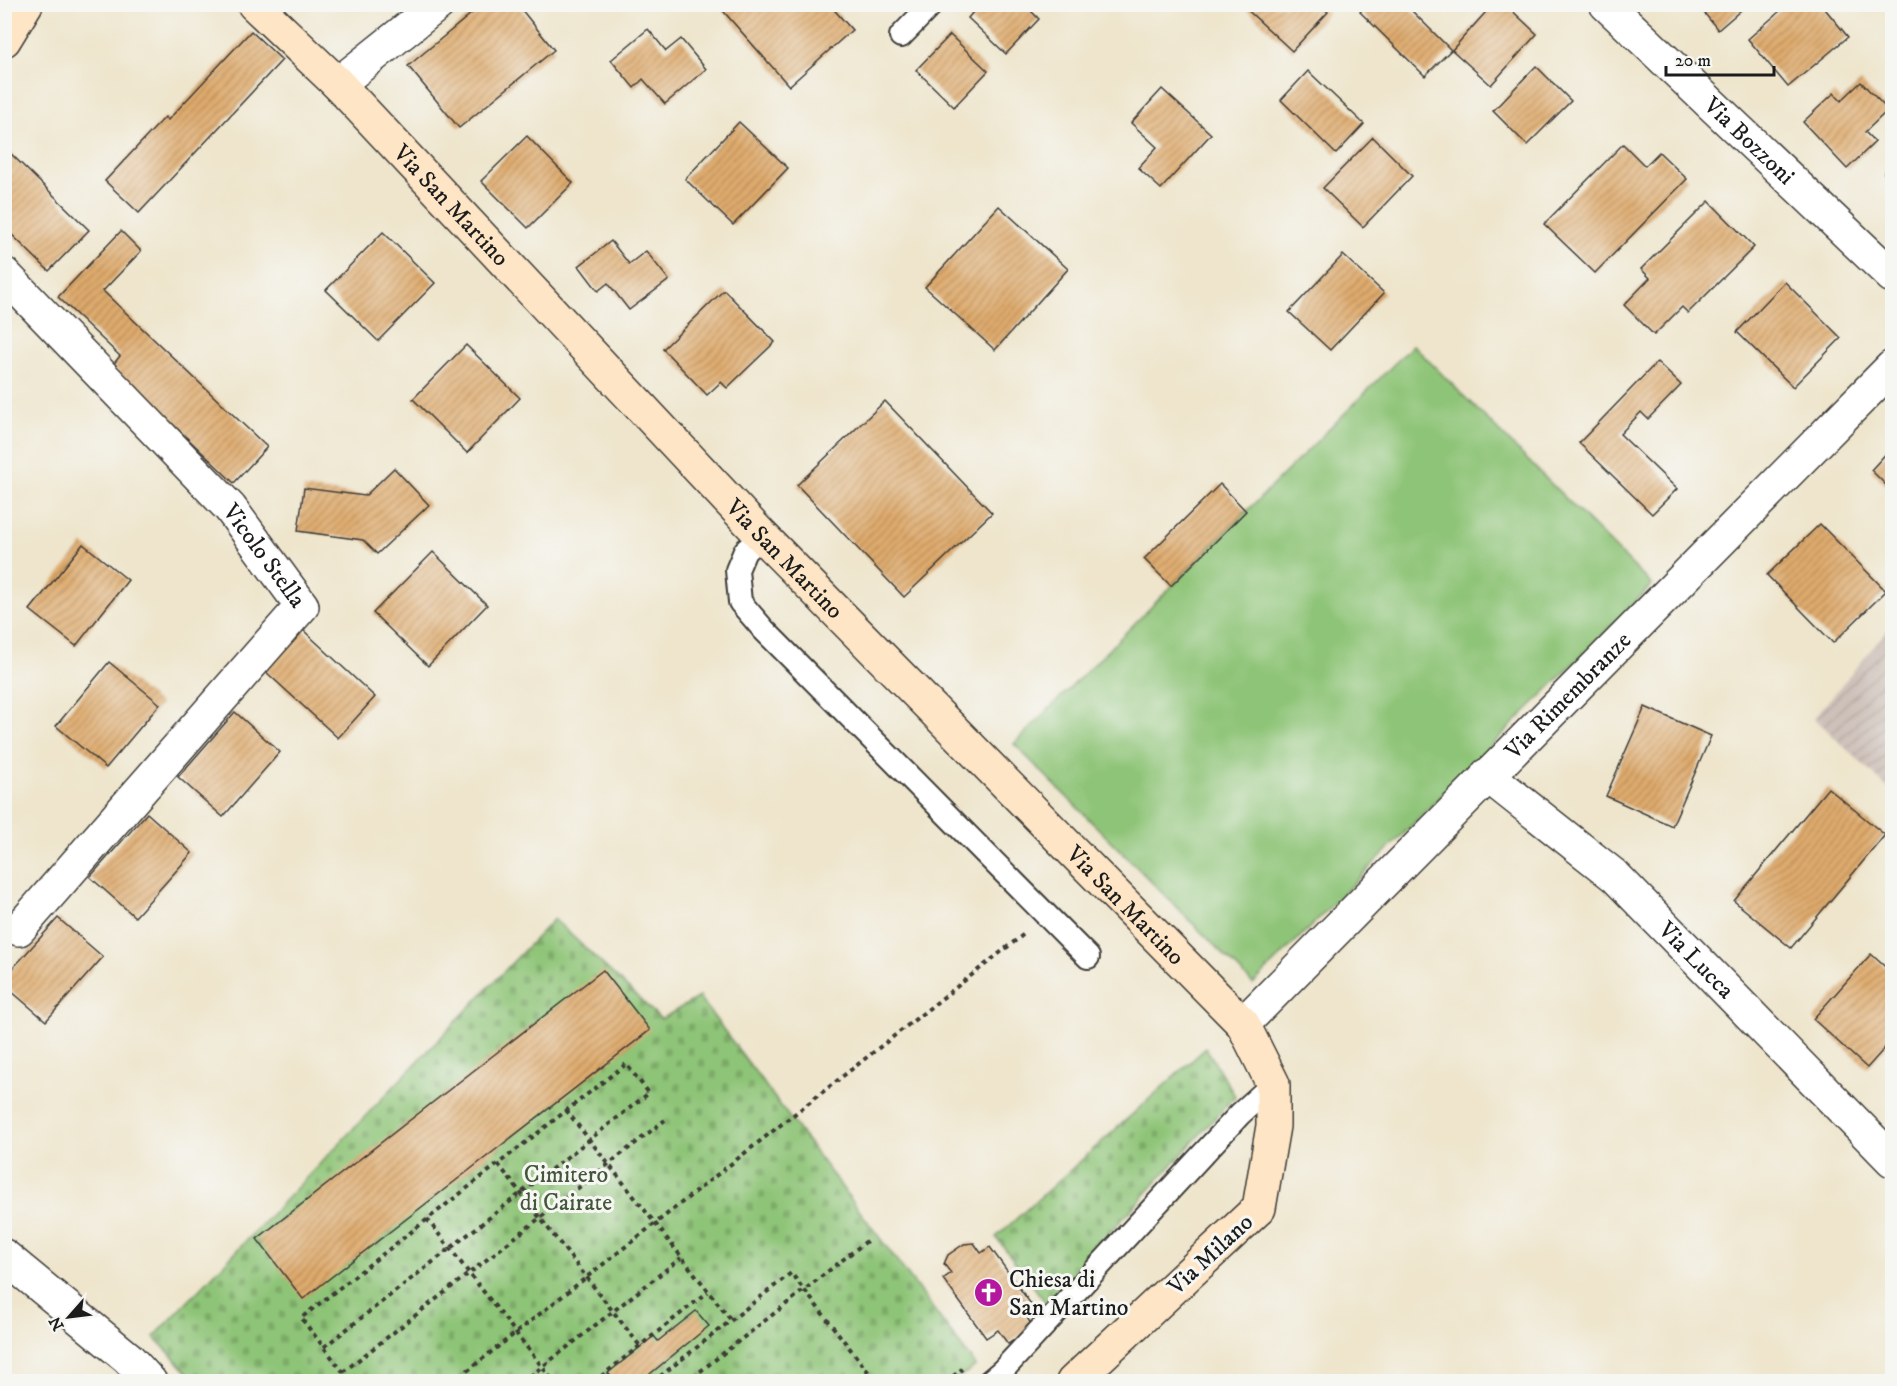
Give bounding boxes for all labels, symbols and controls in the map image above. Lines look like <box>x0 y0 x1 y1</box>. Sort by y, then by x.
scale bar <box>1666 39 1774 77</box>
text: 20 m <box>1675 50 1711 72</box>
street label: Via Bozzoni <box>1696 90 1801 192</box>
street label: Via San Martino <box>386 138 515 273</box>
street label: Via San Martino <box>718 492 849 626</box>
street label: Vicolo Stella <box>215 497 313 615</box>
street label: Via Rimembranze <box>1498 626 1638 767</box>
street label: Via San Martino <box>1059 839 1191 972</box>
street label: Via Lucca <box>1651 915 1741 1006</box>
park label: Cimitero di Cairate <box>520 1160 612 1218</box>
street label: Via Milano <box>1161 1208 1260 1303</box>
place label: Chiesa di San Martino <box>1009 1265 1129 1323</box>
church icon: Chiesa di San Martino <box>972 1277 1004 1309</box>
north arrow <box>39 1287 99 1347</box>
text: N <box>45 1313 69 1334</box>

